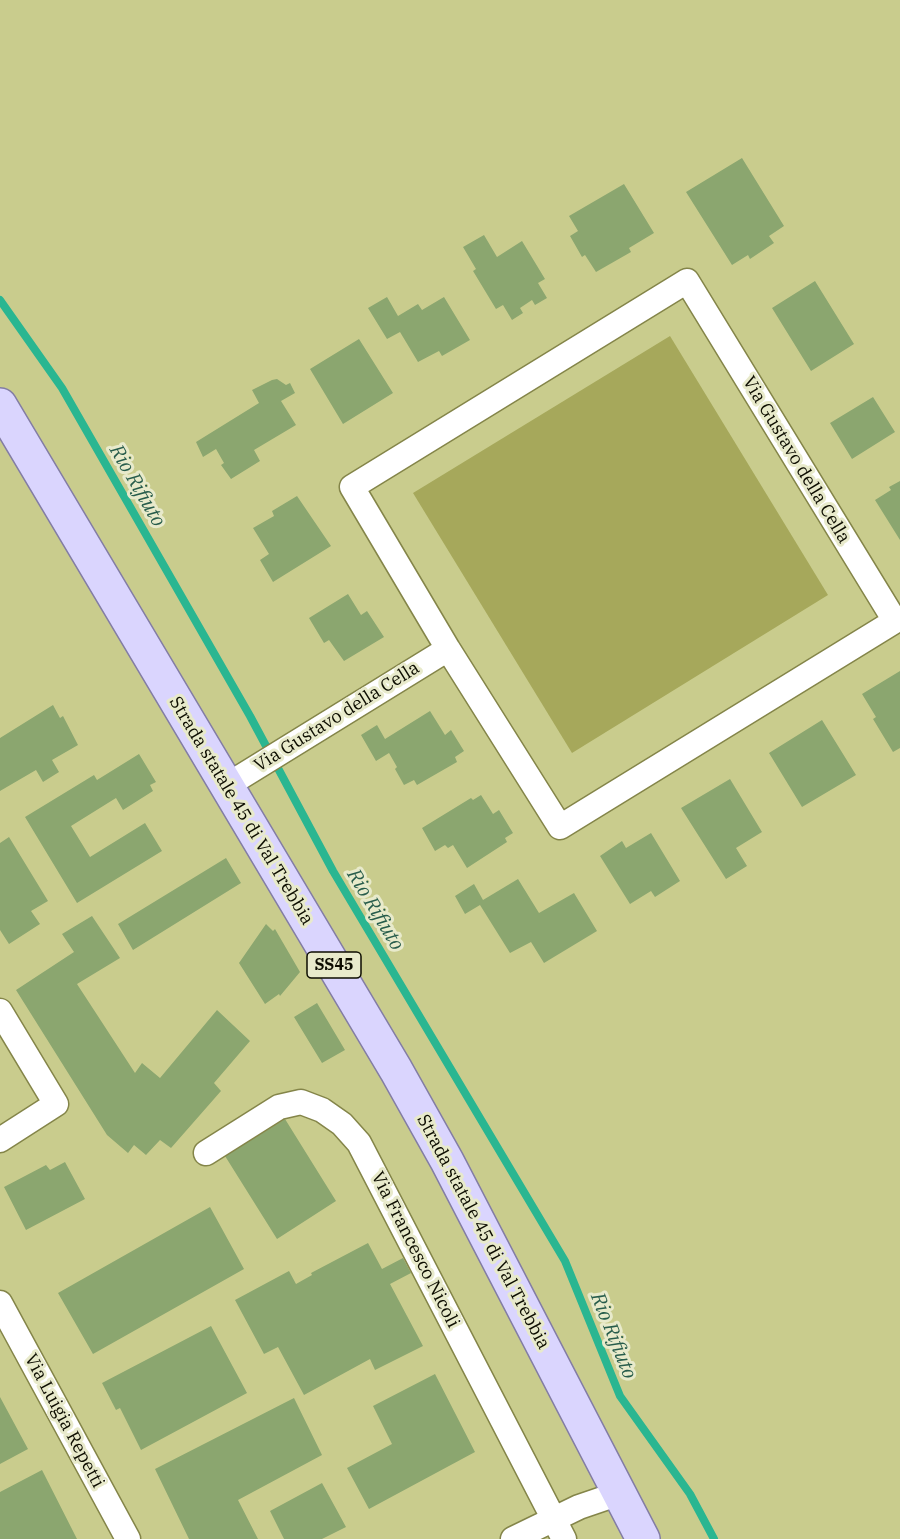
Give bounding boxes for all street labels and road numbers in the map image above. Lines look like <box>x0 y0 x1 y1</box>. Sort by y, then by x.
street label: Via Gustavo della Cella <box>738 373 854 547</box>
street label: Via Gustavo della Cella <box>250 657 424 777</box>
street label: Strada statale 45 di Val Trebbia <box>164 693 318 929</box>
road number: SS45 <box>307 952 361 978</box>
street label: Strada statale 45 di Val Trebbia <box>412 1111 554 1353</box>
street label: Via Francesco Nicoli <box>366 1168 464 1332</box>
street label: Via Luigia Repetti <box>20 1350 108 1492</box>

